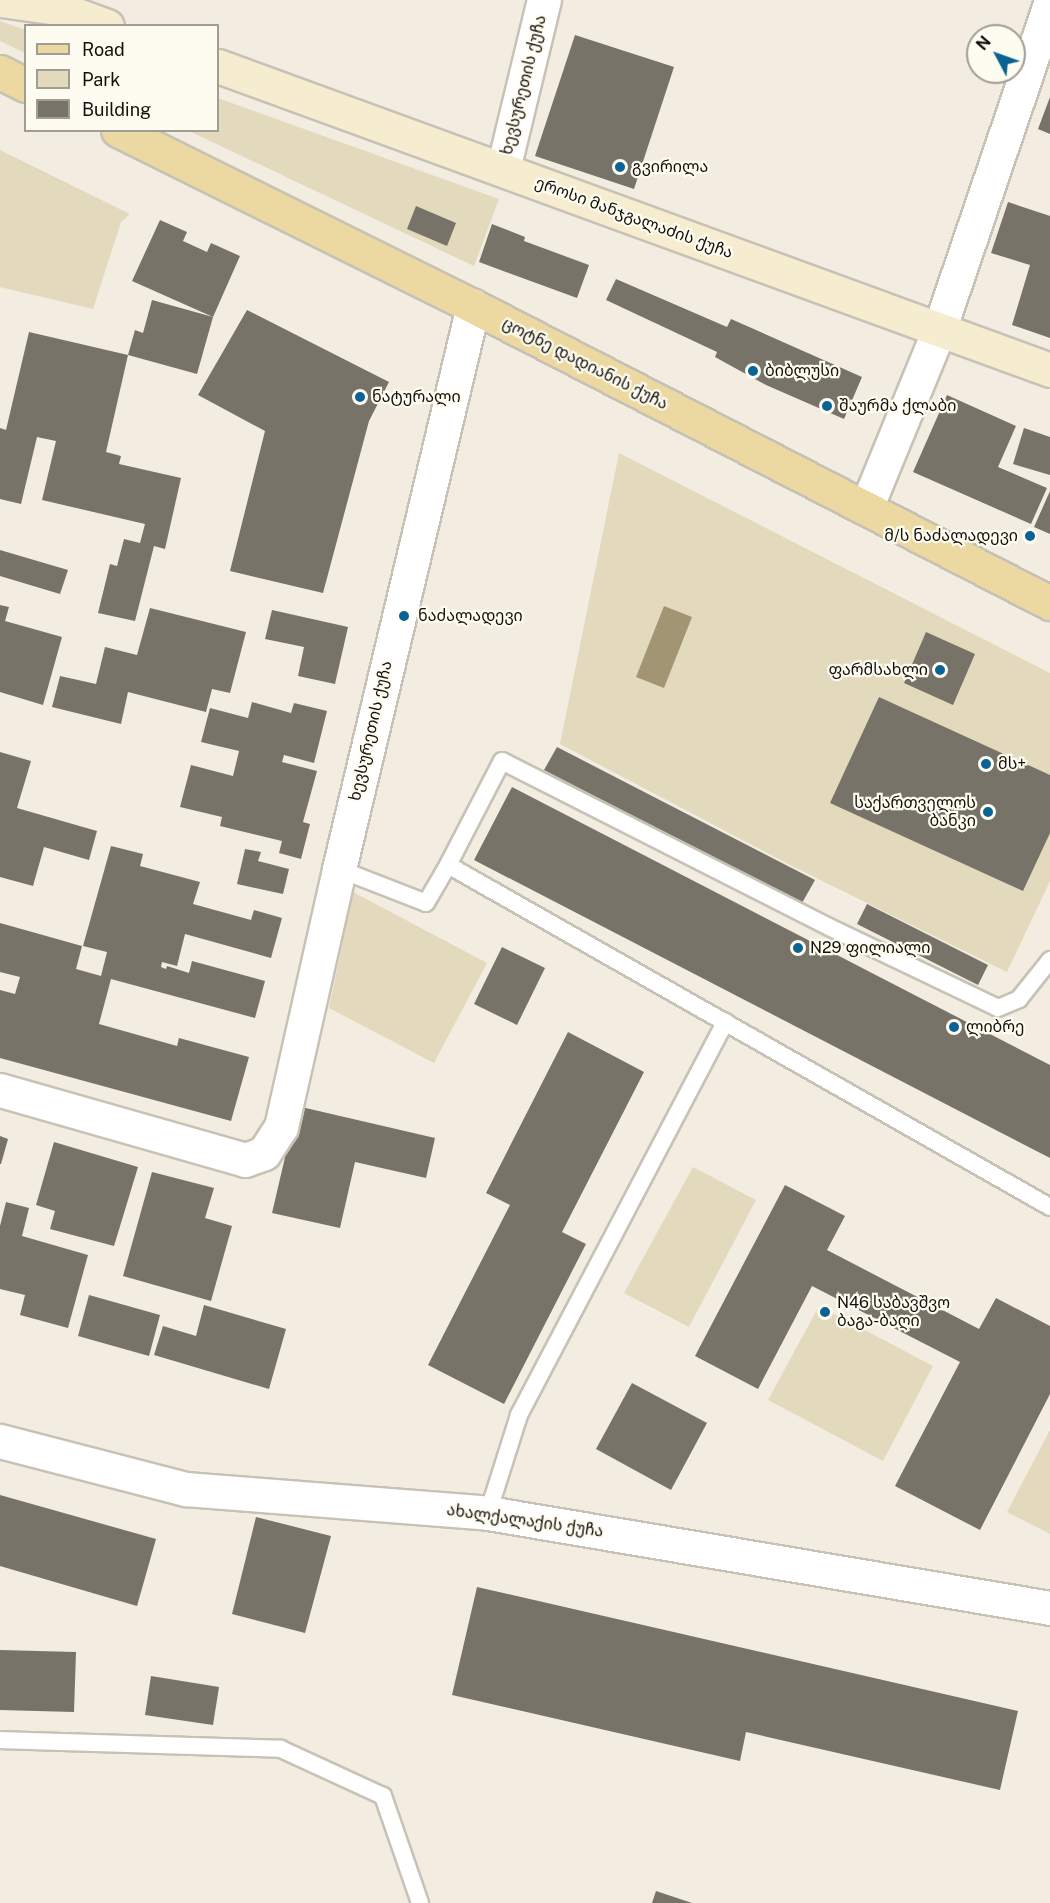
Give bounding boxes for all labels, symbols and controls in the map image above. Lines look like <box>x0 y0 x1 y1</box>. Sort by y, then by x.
street label: ხევსურეთის ქუჩა <box>497 13 551 157</box>
legend <box>24 24 219 132</box>
north arrow <box>966 24 1026 84</box>
text: N <box>972 32 995 54</box>
text: Road <box>82 39 125 60</box>
text: Park <box>82 69 120 90</box>
text: Building <box>82 99 151 120</box>
place label: გვირილა <box>632 157 708 177</box>
marker: გვირილა <box>613 160 627 174</box>
street label: ეროსი მანჯგალაძის ქუჩა <box>532 173 736 263</box>
street label: ცოტნე დადიანის ქუჩა <box>499 314 671 414</box>
place label: ბიბლუსი <box>765 361 839 381</box>
marker: ბიბლუსი <box>746 364 760 378</box>
place label: ნატურალი <box>372 387 461 407</box>
marker: ნატურალი <box>353 390 367 404</box>
place label: შაურმა ქლაბი <box>839 396 956 416</box>
marker: შაურმა ქლაბი <box>820 399 834 413</box>
place label: მ/ს ნაძალადევი <box>884 526 1018 546</box>
marker: მ/ს ნაძალადევი <box>1023 529 1037 543</box>
place label: ნაძალადევი <box>418 606 523 626</box>
marker: ნაძალადევი <box>395 607 413 625</box>
street label: ხევსურეთის ქუჩა <box>346 659 396 803</box>
place label: ფარმსახლი <box>829 660 928 680</box>
marker: ფარმსახლი <box>933 663 947 677</box>
place label: მს+ <box>998 754 1026 774</box>
marker: მს+ <box>979 757 993 771</box>
place label: საქართველოს ბანკი <box>854 793 976 831</box>
marker: საქართველოს ბანკი <box>981 805 995 819</box>
place label: N29 ფილიალი <box>810 938 930 958</box>
marker: N29 ფილიალი <box>791 941 805 955</box>
place label: ლიბრე <box>966 1017 1024 1037</box>
marker: ლიბრე <box>947 1020 961 1034</box>
place label: N46 საბავშვო ბაგა-ბაღი <box>837 1293 950 1331</box>
marker: N46 საბავშვო ბაგა-ბაღი <box>818 1305 832 1319</box>
street label: ახალქალაქის ქუჩა <box>445 1500 605 1542</box>

